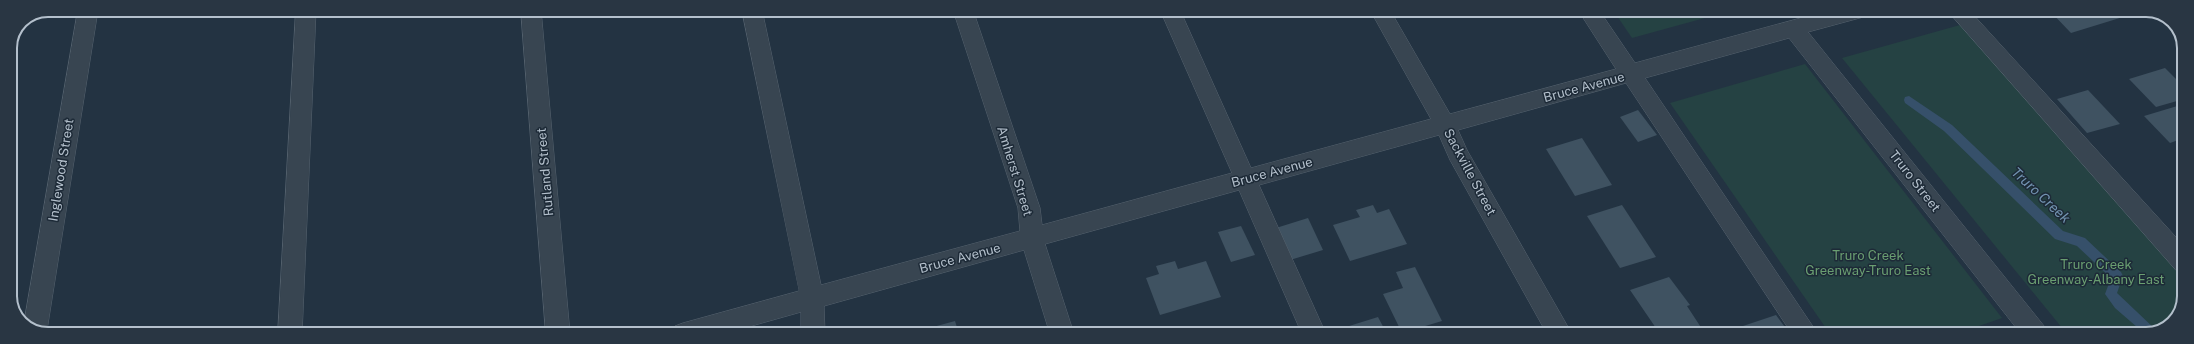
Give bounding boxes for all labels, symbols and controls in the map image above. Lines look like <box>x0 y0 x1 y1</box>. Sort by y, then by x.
street label: Bruce Avenue <box>1542 69 1626 105</box>
street label: Inglewood Street <box>45 118 77 222</box>
street label: Amherst Street <box>994 124 1036 218</box>
street label: Sackville Street <box>1441 126 1499 218</box>
street label: Rutland Street <box>534 127 556 217</box>
street label: Truro Street <box>1886 147 1944 215</box>
street label: Bruce Avenue <box>1230 154 1314 190</box>
water label: Truro Creek <box>2008 164 2074 226</box>
street label: Bruce Avenue <box>918 240 1002 276</box>
park label: Truro Creek Greenway-Truro East <box>1805 248 1931 278</box>
park label: Truro Creek Greenway-Albany East <box>2028 257 2164 287</box>

